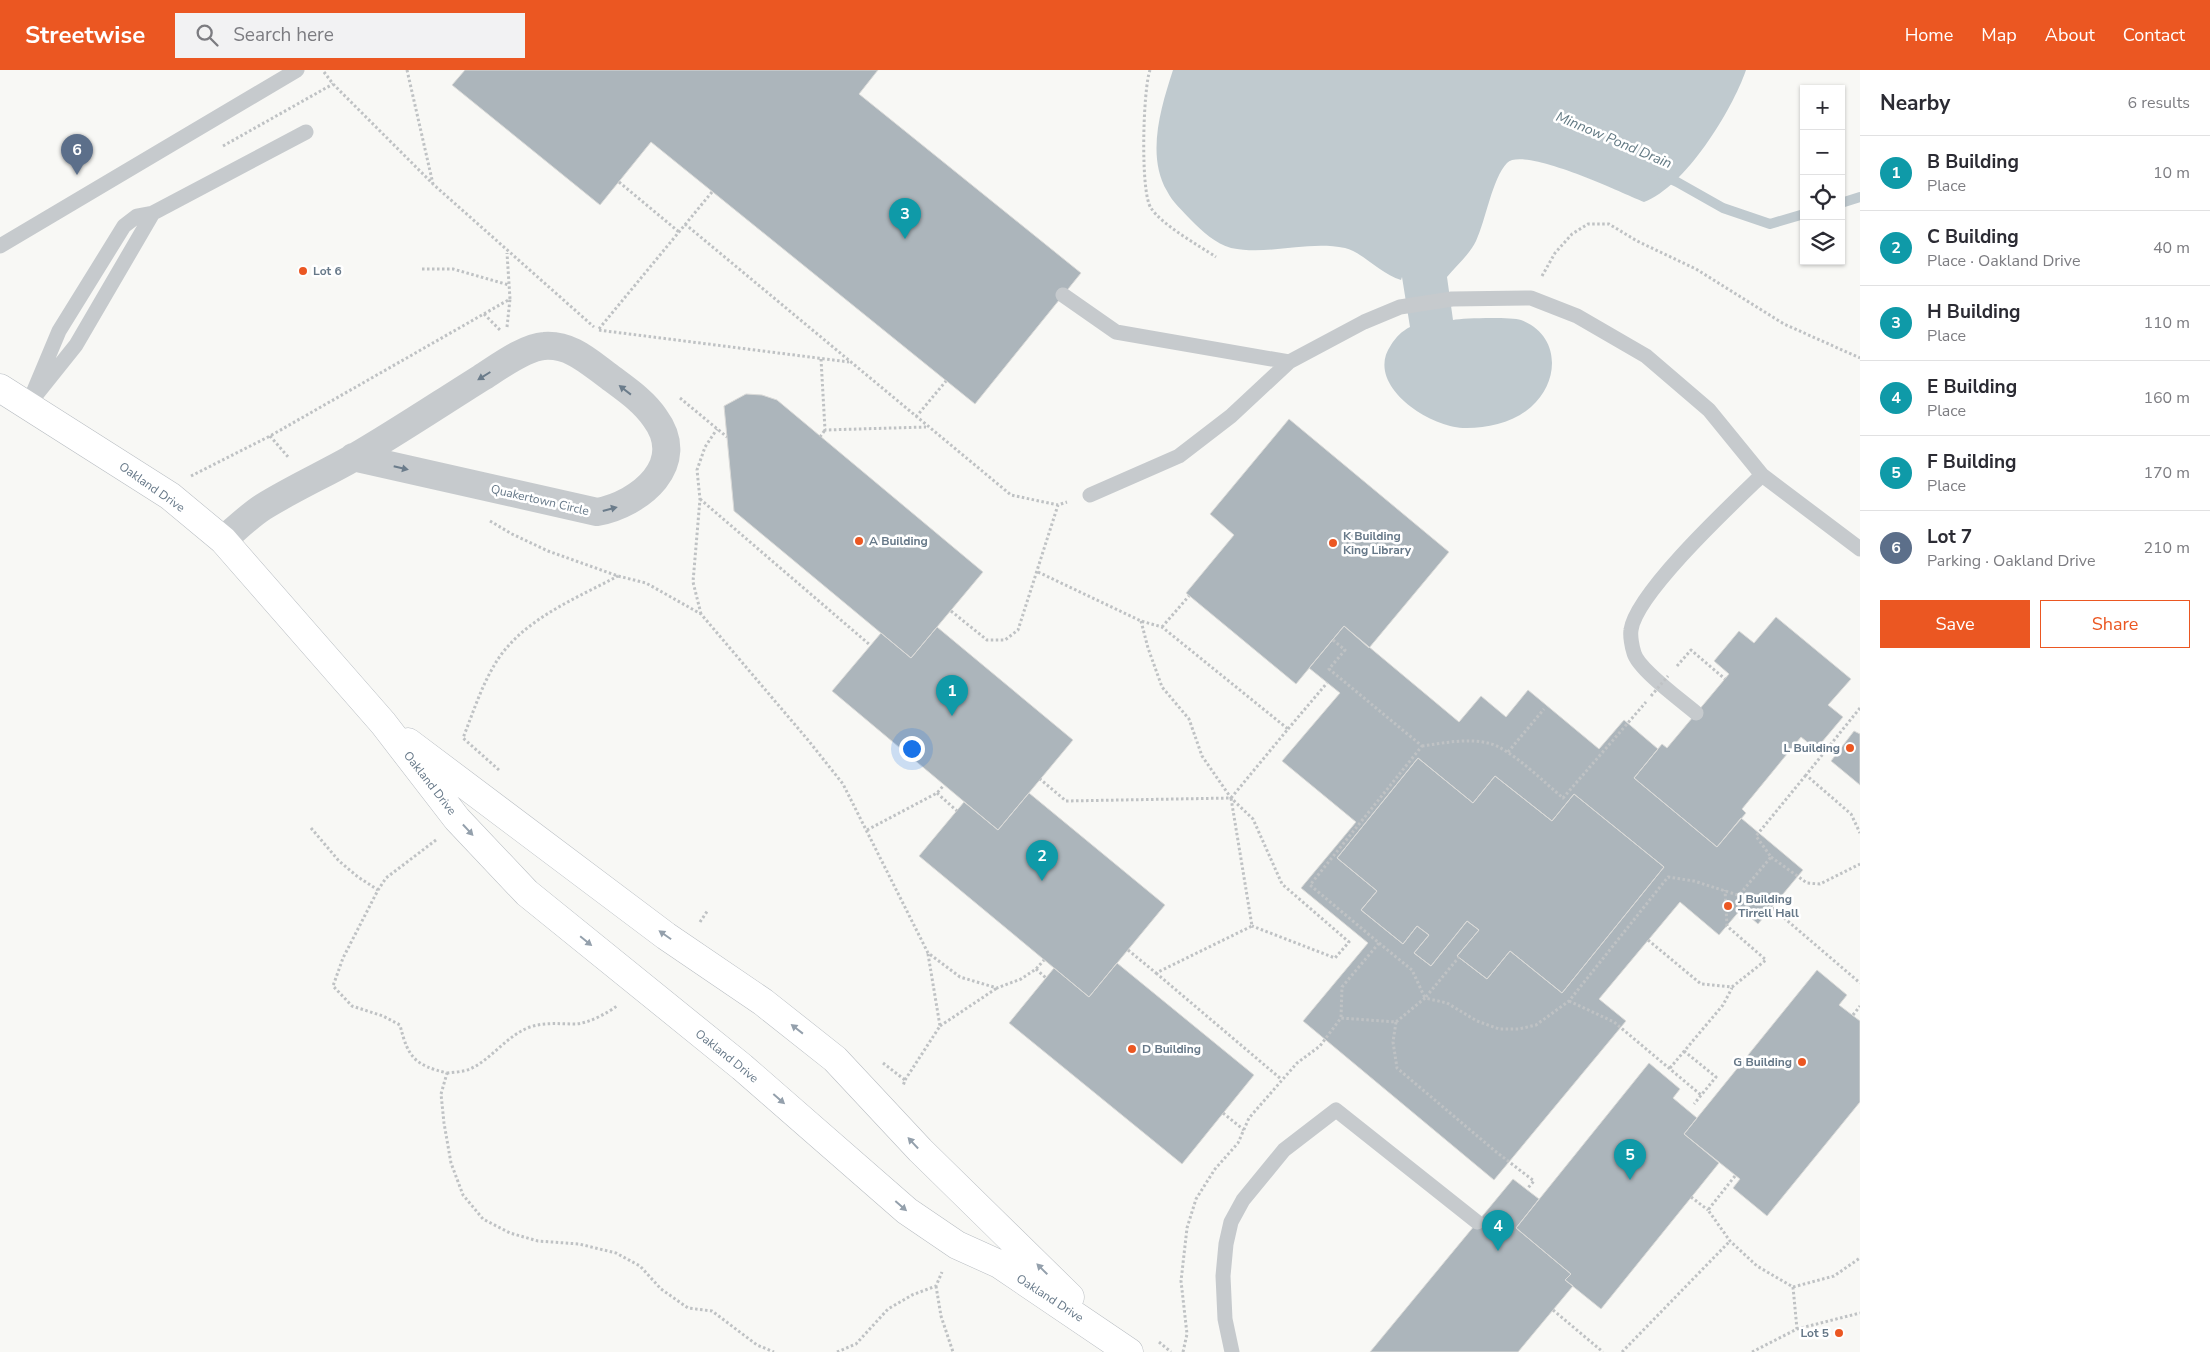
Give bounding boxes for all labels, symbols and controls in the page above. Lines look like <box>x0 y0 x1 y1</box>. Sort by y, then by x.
search box <box>175 13 525 58</box>
text: Streetwise <box>25 19 145 51</box>
icon: search <box>193 21 221 49</box>
text: Search here <box>233 22 334 48</box>
text: Home <box>1905 23 1953 47</box>
text: Map <box>1981 23 2017 47</box>
text: About <box>2045 23 2095 47</box>
text: Contact <box>2123 23 2185 47</box>
map controls <box>1800 85 1845 265</box>
button: + <box>1800 85 1845 130</box>
text: Nearby <box>1880 89 1950 117</box>
text: 6 results <box>2128 92 2190 114</box>
water label: Minnow Pond Drain <box>1553 107 1675 173</box>
button: − <box>1800 130 1845 175</box>
pin: 6 <box>61 134 93 175</box>
text: B Building <box>1927 149 2019 175</box>
text: 1 <box>1891 162 1901 184</box>
text: 10 m <box>2153 162 2190 184</box>
button: locate <box>1800 175 1845 220</box>
text: Place <box>1927 175 1966 197</box>
pin: 3 <box>889 198 921 239</box>
button: layers <box>1800 220 1845 265</box>
text: C Building <box>1927 224 2019 250</box>
text: 2 <box>1891 237 1901 259</box>
text: 40 m <box>2153 237 2190 259</box>
text: Place · Oakland Drive <box>1927 250 2080 272</box>
place label: Lot 6 <box>313 263 342 279</box>
marker: Lot 6 <box>297 265 309 277</box>
text: H Building <box>1927 299 2021 325</box>
text: 3 <box>1891 312 1901 334</box>
text: 110 m <box>2143 312 2190 334</box>
text: Place <box>1927 325 1966 347</box>
one-way arrow <box>478 372 491 381</box>
text: E Building <box>1927 374 2017 400</box>
one-way arrow <box>619 384 632 395</box>
text: 4 <box>1891 387 1901 409</box>
text: 160 m <box>2143 387 2190 409</box>
text: Place <box>1927 400 1966 422</box>
text: F Building <box>1927 449 2017 475</box>
street label: Oakland Drive <box>116 458 188 516</box>
text: 5 <box>1891 462 1901 484</box>
text: 170 m <box>2143 462 2190 484</box>
one-way arrow <box>393 464 408 472</box>
text: Place <box>1927 475 1966 497</box>
street label: Quakertown Circle <box>489 481 591 519</box>
one-way arrow <box>603 505 618 513</box>
text: Lot 7 <box>1927 524 1972 550</box>
place label: K Building King Library <box>1343 528 1412 558</box>
place label: A Building <box>869 533 928 549</box>
marker: A Building <box>853 535 865 547</box>
marker: K Building King Library <box>1327 537 1339 549</box>
text: 6 <box>1891 537 1901 559</box>
text: 210 m <box>2143 537 2190 559</box>
text: Parking · Oakland Drive <box>1927 550 2095 572</box>
button: Save <box>1880 600 2030 648</box>
button: Share <box>2040 600 2190 648</box>
pin: 1 <box>936 675 968 716</box>
your location <box>899 736 925 762</box>
place label: L Building <box>1783 740 1840 756</box>
marker: L Building <box>1844 742 1856 754</box>
street label: Oakland Drive <box>400 748 460 818</box>
one-way arrow <box>462 823 474 835</box>
pin: 2 <box>1026 840 1058 881</box>
place label: J Building Tirrell Hall <box>1737 891 1799 921</box>
marker: J Building Tirrell Hall <box>1722 900 1734 912</box>
one-way arrow <box>658 930 672 940</box>
one-way arrow <box>579 936 592 947</box>
one-way arrow <box>791 1024 804 1035</box>
street label: Oakland Drive <box>692 1026 762 1086</box>
place label: D Building <box>1142 1041 1201 1057</box>
marker: D Building <box>1126 1043 1138 1055</box>
place label: G Building <box>1733 1054 1792 1070</box>
marker: G Building <box>1796 1056 1808 1068</box>
one-way arrow <box>772 1094 785 1105</box>
one-way arrow <box>907 1137 919 1149</box>
pin: 5 <box>1614 1139 1646 1180</box>
one-way arrow <box>895 1201 908 1212</box>
pin: 4 <box>1482 1210 1514 1251</box>
one-way arrow <box>1036 1263 1048 1275</box>
street label: Oakland Drive <box>1013 1270 1087 1326</box>
place label: Lot 5 <box>1800 1325 1829 1341</box>
marker: Lot 5 <box>1833 1327 1845 1339</box>

